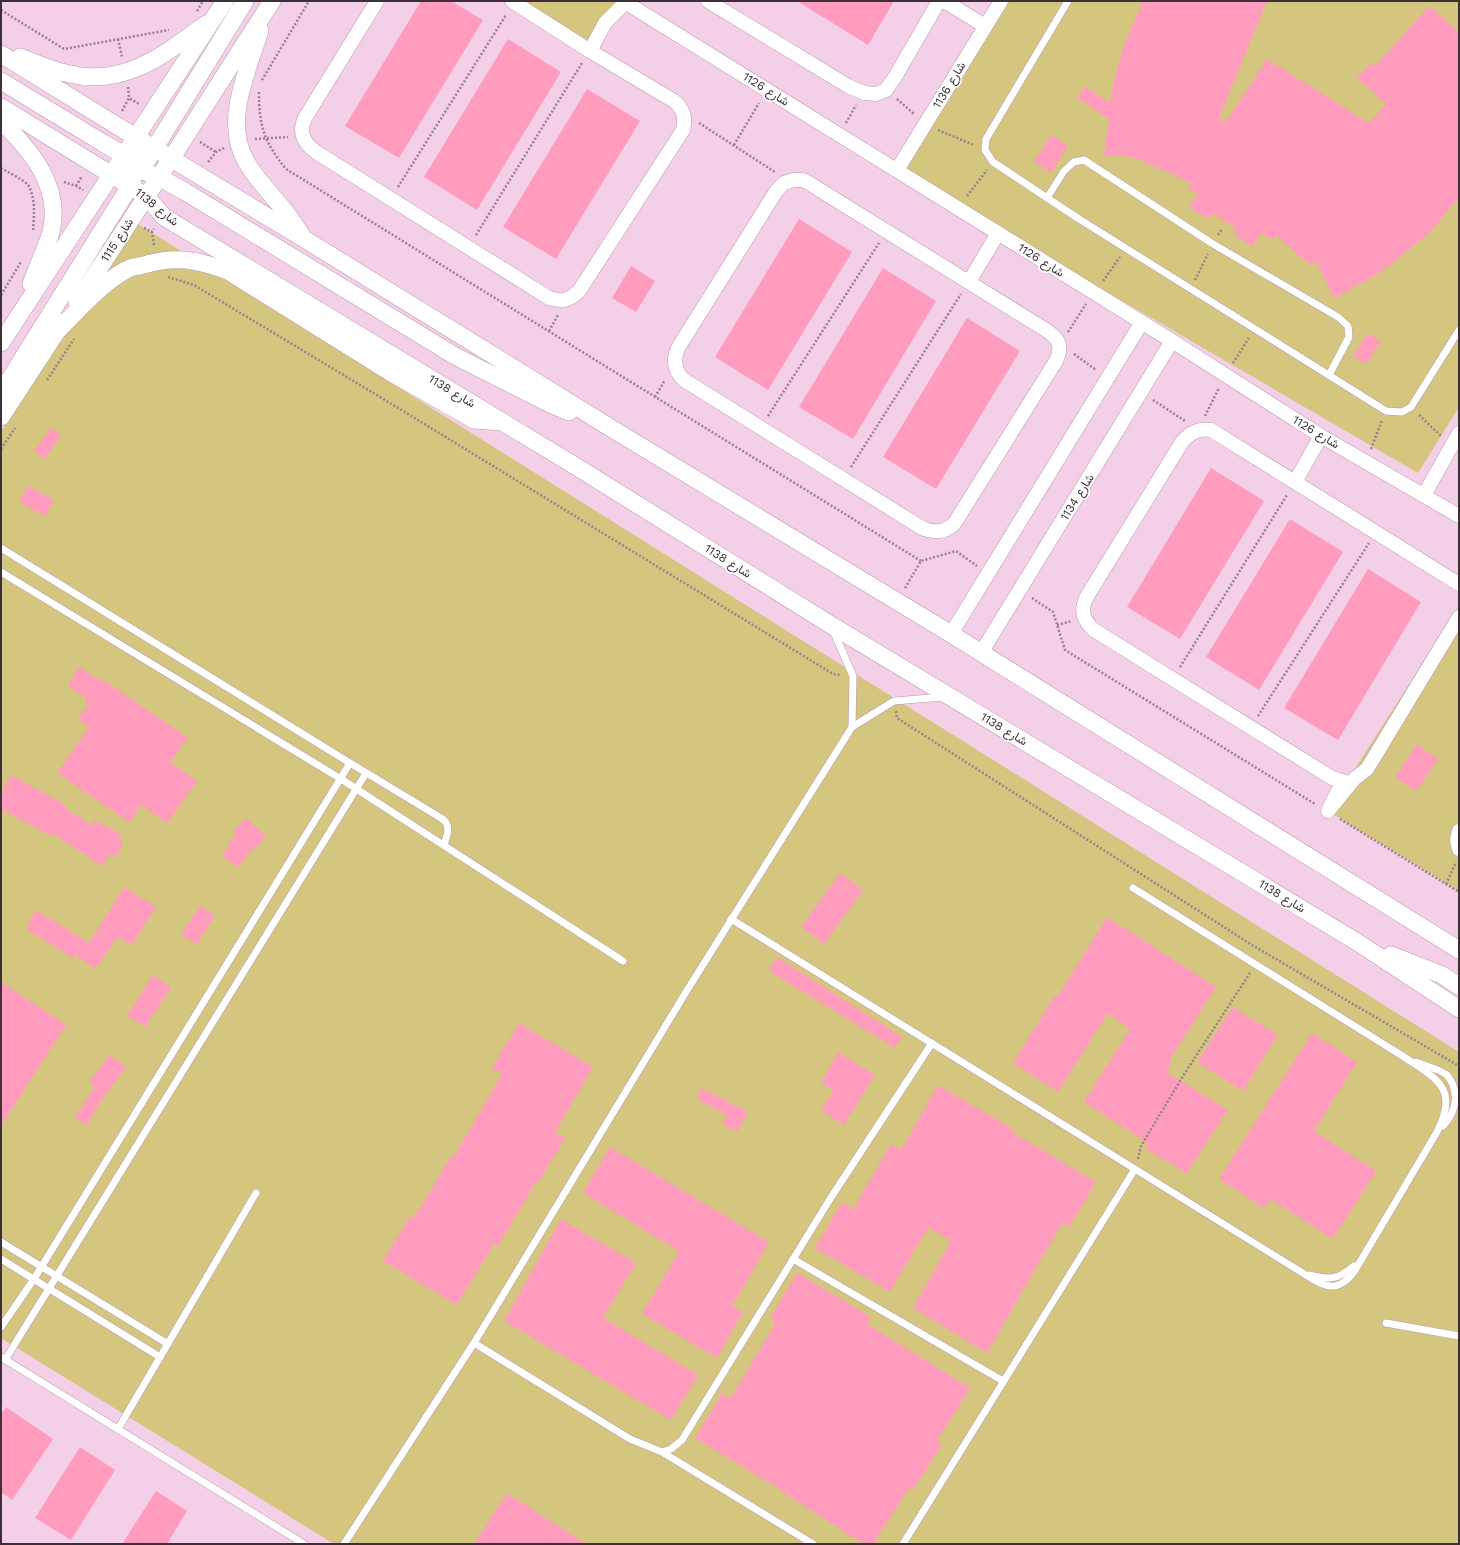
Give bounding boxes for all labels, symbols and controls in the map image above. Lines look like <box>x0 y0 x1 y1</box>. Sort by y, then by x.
street label: شارع 1136 <box>930 59 970 112</box>
street label: شارع 1126 <box>739 69 792 110</box>
street label: شارع 1138 <box>131 185 182 230</box>
street label: شارع 1115 <box>98 216 138 266</box>
street label: شارع 1126 <box>1014 240 1067 281</box>
street label: شارع 1138 <box>425 372 478 412</box>
street label: شارع 1126 <box>1289 413 1342 453</box>
street label: شارع 1134 <box>1057 471 1098 524</box>
street label: شارع 1138 <box>701 541 754 582</box>
street label: شارع 1138 <box>977 710 1030 750</box>
street label: شارع 1138 <box>1255 877 1308 917</box>

